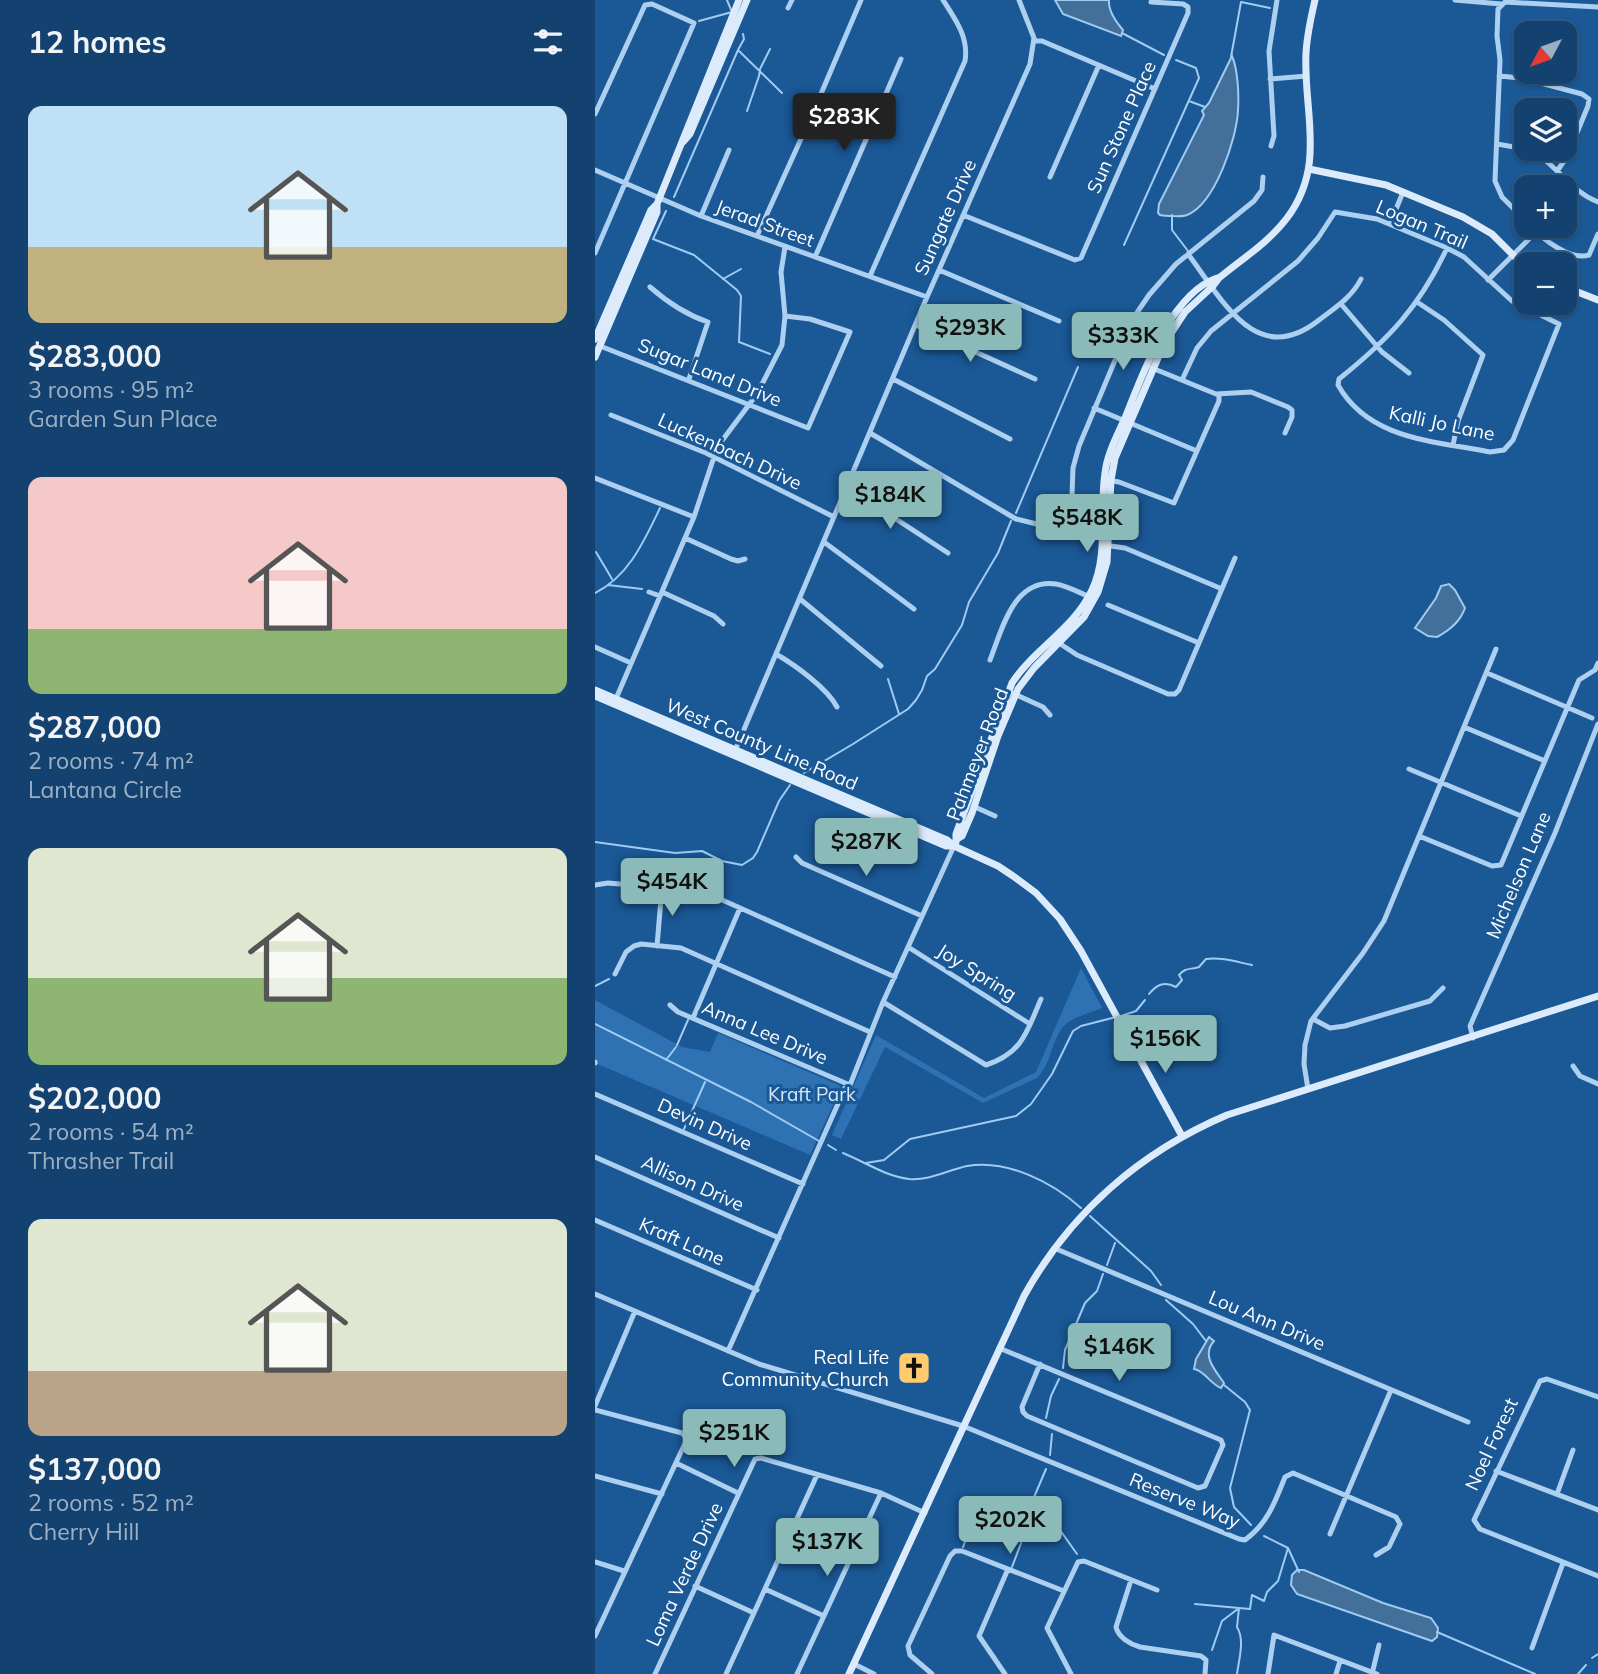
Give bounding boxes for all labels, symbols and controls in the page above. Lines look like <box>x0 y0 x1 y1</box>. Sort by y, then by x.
north arrow <box>1514 21 1577 84</box>
map controls <box>1514 21 1577 315</box>
text: 12 homes <box>28 23 167 61</box>
icon: filters <box>529 23 567 61</box>
street label: Sun Stone Place <box>1081 57 1161 197</box>
pin: $283K <box>795 94 893 153</box>
button: layers <box>1514 98 1577 161</box>
text: $283K <box>809 101 879 130</box>
icon: home <box>235 152 361 278</box>
street label: Sungate Drive <box>909 155 981 279</box>
button: + <box>1514 175 1577 238</box>
street label: Jerad Street <box>712 194 818 252</box>
street label: Logan Trail <box>1373 194 1471 254</box>
button: − <box>1514 252 1577 315</box>
pin: $293K <box>921 304 1019 364</box>
text: $293K <box>935 312 1005 341</box>
pin: $333K <box>1074 312 1172 372</box>
text: $333K <box>1088 320 1158 349</box>
street label: Sugar Land Drive <box>635 332 785 412</box>
text: $283,000 <box>28 337 161 375</box>
text: 3 rooms · 95 m² <box>28 375 194 404</box>
street label: Kalli Jo Lane <box>1387 400 1497 446</box>
text: Garden Sun Place <box>28 404 218 433</box>
street label: Luckenbach Drive <box>654 407 806 495</box>
pin: $184K <box>841 472 939 531</box>
text: $184K <box>855 479 925 508</box>
pin: $548K <box>1038 494 1136 554</box>
text: $548K <box>1052 502 1122 531</box>
icon: home <box>235 523 361 649</box>
street label: Pahmeyer Road <box>941 684 1013 824</box>
street label: West County Line Road <box>662 693 862 795</box>
text: $287,000 <box>28 708 161 746</box>
text: 2 rooms · 74 m² <box>28 746 194 775</box>
text: Lantana Circle <box>28 775 182 804</box>
street label: Michelson Lane <box>1480 808 1556 942</box>
pin: $287K <box>817 818 915 878</box>
text: $287K <box>831 826 901 855</box>
pin: $454K <box>623 858 721 918</box>
text: $454K <box>637 866 707 895</box>
icon: home <box>235 894 361 1020</box>
street label: Joy Spring <box>933 938 1021 1006</box>
street label: Anna Lee Drive <box>698 995 832 1069</box>
pin: $156K <box>1116 1016 1214 1075</box>
text: $156K <box>1130 1023 1200 1052</box>
text: $202,000 <box>28 1079 161 1117</box>
park label: Kraft Park <box>768 1082 856 1106</box>
street label: Devin Drive <box>654 1092 756 1156</box>
text: 2 rooms · 54 m² <box>28 1117 194 1146</box>
text: Thrasher Trail <box>28 1146 174 1175</box>
street label: Allison Drive <box>638 1150 748 1216</box>
street label: Kraft Lane <box>636 1212 728 1270</box>
icon: home <box>235 1265 361 1391</box>
street label: Lou Ann Drive <box>1205 1285 1329 1355</box>
pin: $146K <box>1070 1324 1168 1383</box>
text: $146K <box>1084 1331 1154 1360</box>
place label: Real Life Community Church <box>722 1345 889 1391</box>
church icon: Real Life Community Church <box>895 1349 933 1387</box>
street label: Noel Forest <box>1459 1394 1523 1494</box>
pin: $251K <box>685 1410 783 1469</box>
text: $251K <box>699 1417 769 1446</box>
text: $137,000 <box>28 1450 161 1488</box>
street label: Reserve Way <box>1126 1467 1244 1533</box>
text: 2 rooms · 52 m² <box>28 1488 194 1517</box>
pin: $202K <box>961 1496 1059 1556</box>
street label: Loma Verde Drive <box>640 1498 728 1650</box>
text: $202K <box>975 1504 1045 1533</box>
text: Cherry Hill <box>28 1517 139 1546</box>
pin: $137K <box>778 1518 876 1578</box>
text: $137K <box>792 1526 862 1555</box>

